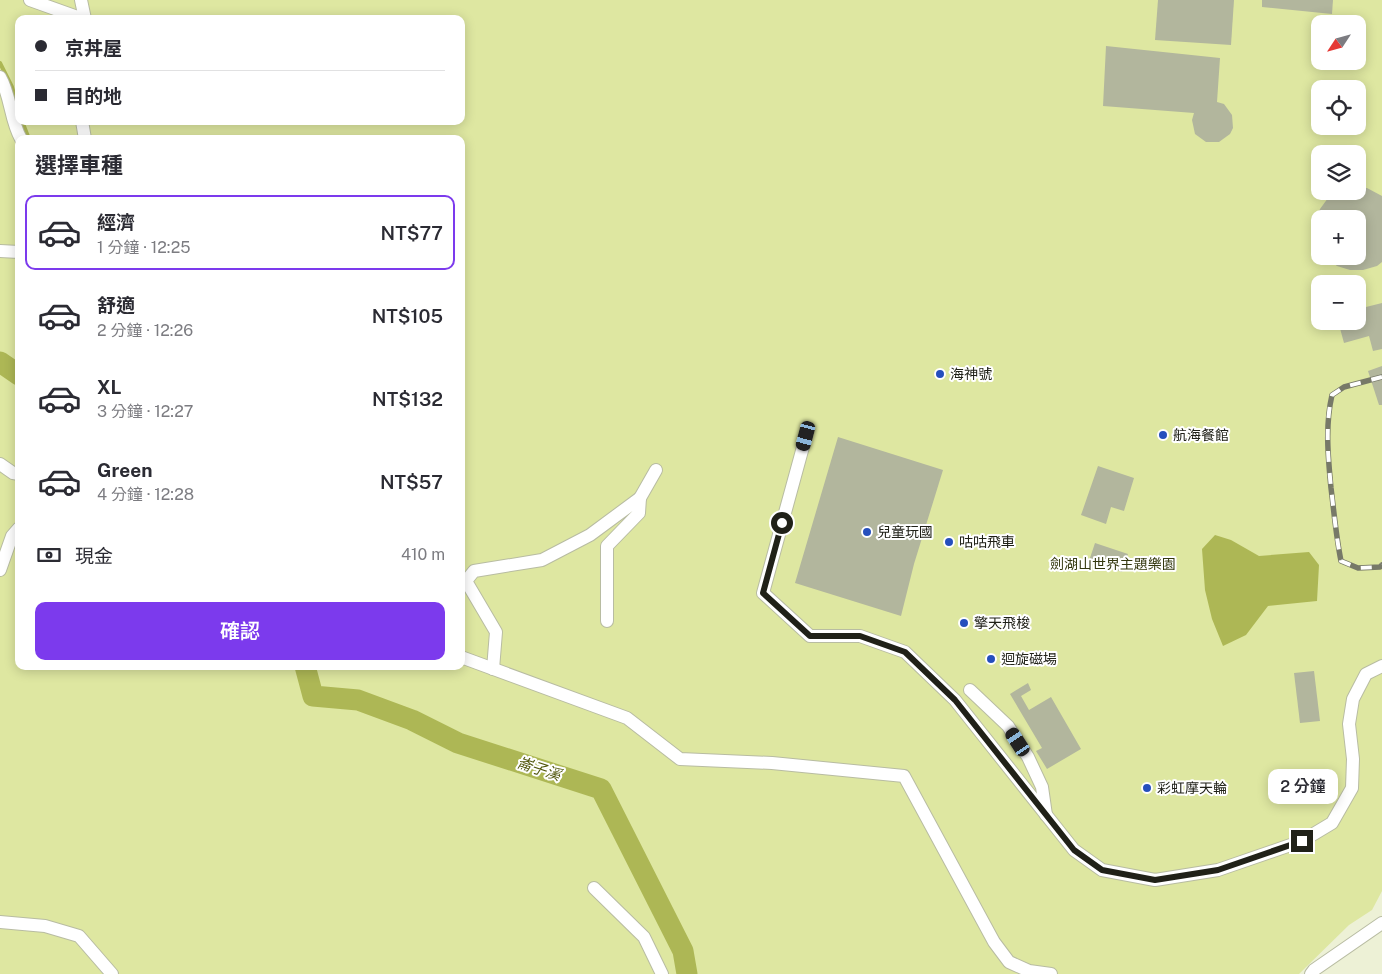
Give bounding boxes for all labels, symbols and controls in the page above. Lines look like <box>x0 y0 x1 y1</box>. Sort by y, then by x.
north arrow <box>1311 15 1366 70</box>
map controls <box>1311 15 1366 330</box>
text: 京丼屋 <box>65 37 122 59</box>
button: locate <box>1311 80 1366 135</box>
text: 目的地 <box>65 85 122 107</box>
button: layers <box>1311 145 1366 200</box>
text: 選擇車種 <box>35 152 123 178</box>
icon: car <box>37 210 82 255</box>
button: + <box>1311 210 1366 265</box>
text: 經濟 <box>97 211 135 233</box>
text: NT$77 <box>381 222 443 244</box>
text: 1 分鐘 · 12:25 <box>97 238 191 257</box>
button: − <box>1311 275 1366 330</box>
icon: car <box>37 293 82 338</box>
text: 舒適 <box>97 294 135 316</box>
text: NT$105 <box>372 305 443 327</box>
text: 2 分鐘 · 12:26 <box>97 321 193 340</box>
place label: 海神號 <box>950 366 992 382</box>
marker: 海神號 <box>934 368 946 380</box>
icon: car <box>37 376 82 421</box>
text: XL <box>97 376 122 398</box>
text: NT$132 <box>372 388 443 410</box>
text: 3 分鐘 · 12:27 <box>97 402 193 421</box>
car <box>794 420 817 452</box>
place label: 航海餐館 <box>1173 427 1229 443</box>
marker: 航海餐館 <box>1157 429 1169 441</box>
icon: car <box>37 459 82 504</box>
text: Green <box>97 459 152 481</box>
text: NT$57 <box>380 471 443 493</box>
text: 4 分鐘 · 12:28 <box>97 485 194 504</box>
route start <box>771 512 793 534</box>
place label: 兒童玩國 <box>877 524 933 540</box>
marker: 兒童玩國 <box>861 526 873 538</box>
place label: 咕咕飛車 <box>959 534 1015 550</box>
marker: 咕咕飛車 <box>943 536 955 548</box>
icon: cash <box>35 541 63 569</box>
text: 現金 <box>75 545 113 567</box>
text: 410 m <box>401 545 445 564</box>
park label: 劍湖山世界主題樂園 <box>1050 556 1176 572</box>
button: 確認 <box>35 602 445 660</box>
place label: 擎天飛梭 <box>974 615 1030 631</box>
marker: 擎天飛梭 <box>958 617 970 629</box>
place label: 迴旋磁場 <box>1001 651 1057 667</box>
marker: 迴旋磁場 <box>985 653 997 665</box>
car <box>1003 725 1032 759</box>
water label: 崙子溪 <box>515 753 565 784</box>
callout: 2 分鐘 <box>1267 768 1337 804</box>
text: 2 分鐘 <box>1280 777 1326 796</box>
place label: 彩虹摩天輪 <box>1157 780 1227 796</box>
marker: 彩虹摩天輪 <box>1141 782 1153 794</box>
route end <box>1291 830 1313 852</box>

